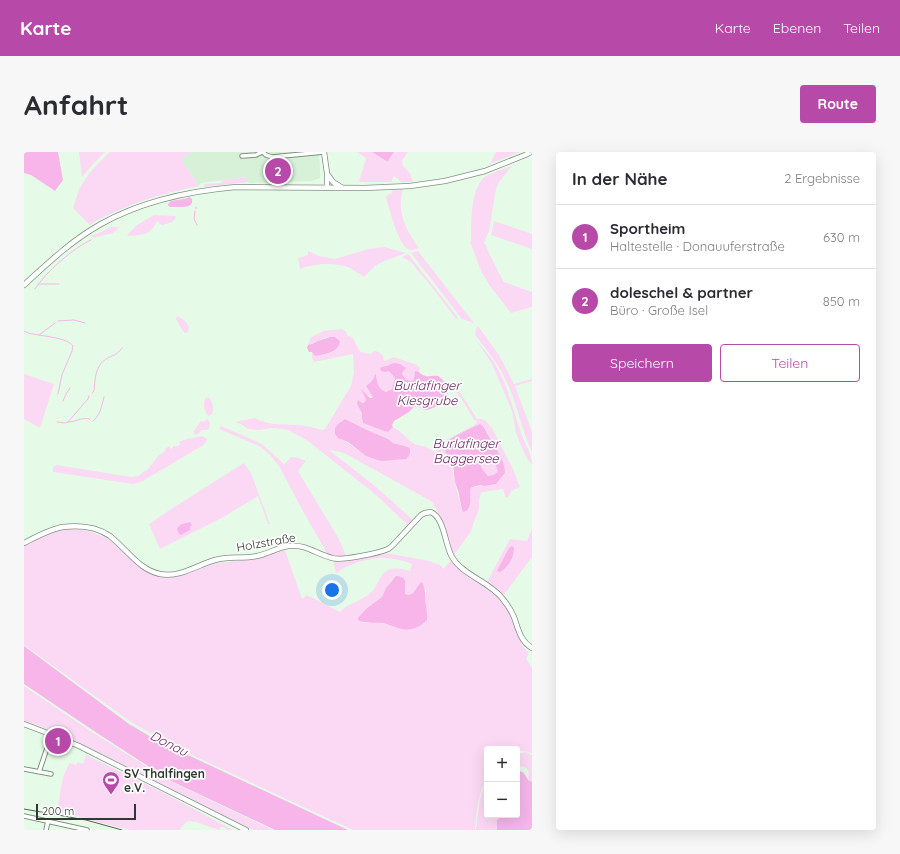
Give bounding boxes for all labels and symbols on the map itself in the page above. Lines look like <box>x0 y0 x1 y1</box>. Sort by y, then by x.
pin: 2 <box>265 156 291 186</box>
water label: Burlafinger Kiesgrube <box>394 377 462 408</box>
water label: Burlafinger Baggersee <box>433 435 501 466</box>
street label: Holzstraße <box>235 529 297 555</box>
your location <box>322 580 342 600</box>
pin: 1 <box>45 726 71 756</box>
water label: Donau <box>148 727 191 759</box>
place label: SV Thalfingen e.V. <box>124 766 205 795</box>
sports icon: SV Thalfingen e.V. <box>101 770 121 795</box>
scale bar <box>36 802 136 821</box>

